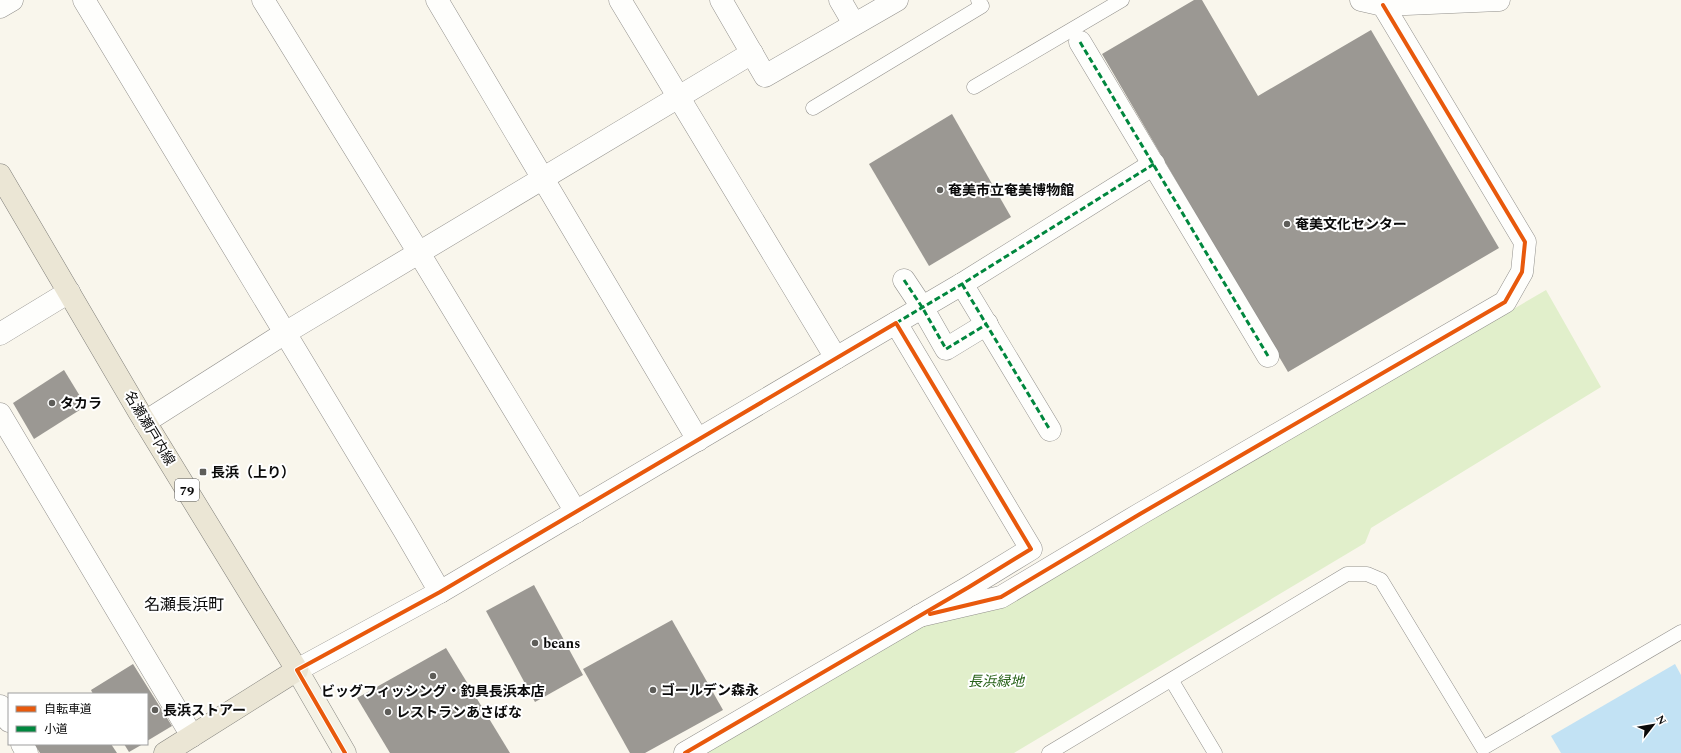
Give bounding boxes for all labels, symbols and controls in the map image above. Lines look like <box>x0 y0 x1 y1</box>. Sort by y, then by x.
place label: 奄美市立奄美博物館 <box>948 180 1074 201</box>
marker: 奄美市立奄美博物館 <box>935 185 945 195</box>
place label: 奄美文化センター <box>1295 214 1407 235</box>
marker: 奄美文化センター <box>1282 219 1292 229</box>
street label: 名瀬瀬戸内線 <box>119 387 180 470</box>
place label: タカラ <box>60 393 102 414</box>
marker: タカラ <box>47 398 57 408</box>
place label: 長浜（上り） <box>211 462 295 483</box>
marker: 長浜（上り） <box>198 467 208 477</box>
road number: 79 <box>175 479 199 501</box>
district label: 名瀬長浜町 <box>144 593 224 617</box>
place label: beans <box>543 633 580 654</box>
marker: beans <box>530 638 540 648</box>
marker: ビッグフィッシング・釣具長浜本店 <box>428 671 438 681</box>
park label: 長浜緑地 <box>968 671 1026 692</box>
place label: ゴールデン森永 <box>661 680 759 701</box>
place label: ビッグフィッシング・釣具長浜本店 <box>321 681 545 702</box>
marker: ゴールデン森永 <box>648 685 658 695</box>
legend <box>8 693 148 745</box>
text: 自転車道 <box>44 700 92 719</box>
place label: 長浜ストアー <box>163 700 246 721</box>
place label: レストランあさばな <box>396 702 522 723</box>
marker: 長浜ストアー <box>150 705 160 715</box>
north arrow <box>1633 705 1673 745</box>
marker: レストランあさばな <box>383 707 393 717</box>
text: N <box>1652 712 1671 728</box>
text: 小道 <box>44 720 68 739</box>

